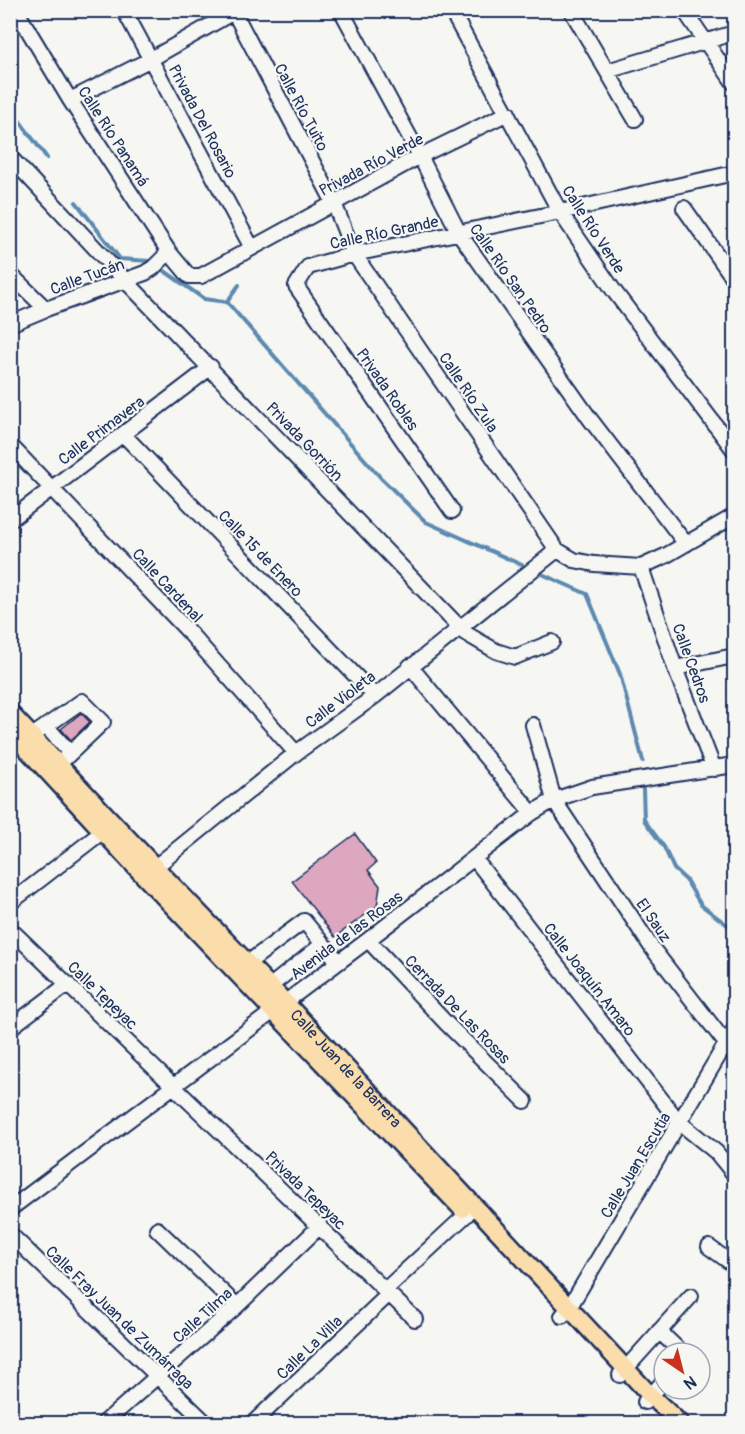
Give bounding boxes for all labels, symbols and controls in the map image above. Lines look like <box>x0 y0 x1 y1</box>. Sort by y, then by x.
street label: Calle Río Tuito <box>270 60 333 155</box>
street label: Privada Del Rosario <box>164 61 241 182</box>
street label: Calle Río Panamá <box>73 83 153 190</box>
street label: Privada Río Verde <box>316 129 427 201</box>
street label: Calle Río Verde <box>557 182 629 277</box>
street label: Calle Río Grande <box>328 212 440 254</box>
street label: Calle Río San Pedro <box>465 220 556 338</box>
street label: Calle Tucán <box>48 254 127 300</box>
street label: Privada Robles <box>352 345 423 434</box>
street label: Calle Río Zula <box>434 349 502 436</box>
street label: Calle Primavera <box>55 392 149 470</box>
street label: Privada Gorrión <box>262 398 347 485</box>
street label: Calle 15 de Enero <box>214 506 307 602</box>
street label: Calle Cardenal <box>128 544 207 627</box>
street label: Calle Cedros <box>667 621 715 706</box>
street label: Calle Violeta <box>301 667 380 733</box>
street label: Avenida de las Rosas <box>286 887 407 985</box>
street label: El Sauz <box>631 895 675 946</box>
street label: Calle Joaquín Amaro <box>539 919 640 1041</box>
street label: Cerrada De Las Rosas <box>400 951 514 1068</box>
street label: Calle Tepeyac <box>63 957 142 1034</box>
street label: Calle Juan de la Barrera <box>286 1005 405 1132</box>
street label: Calle Juan Escutia <box>596 1109 675 1222</box>
street label: Privada Tepeyac <box>261 1147 350 1234</box>
street label: Calle Fray Juan de Zumárraga <box>41 1242 198 1394</box>
street label: Calle Tilma <box>169 1284 237 1348</box>
street label: Calle La Villa <box>273 1311 347 1384</box>
north arrow <box>652 1341 712 1401</box>
text: N <box>680 1371 700 1394</box>

